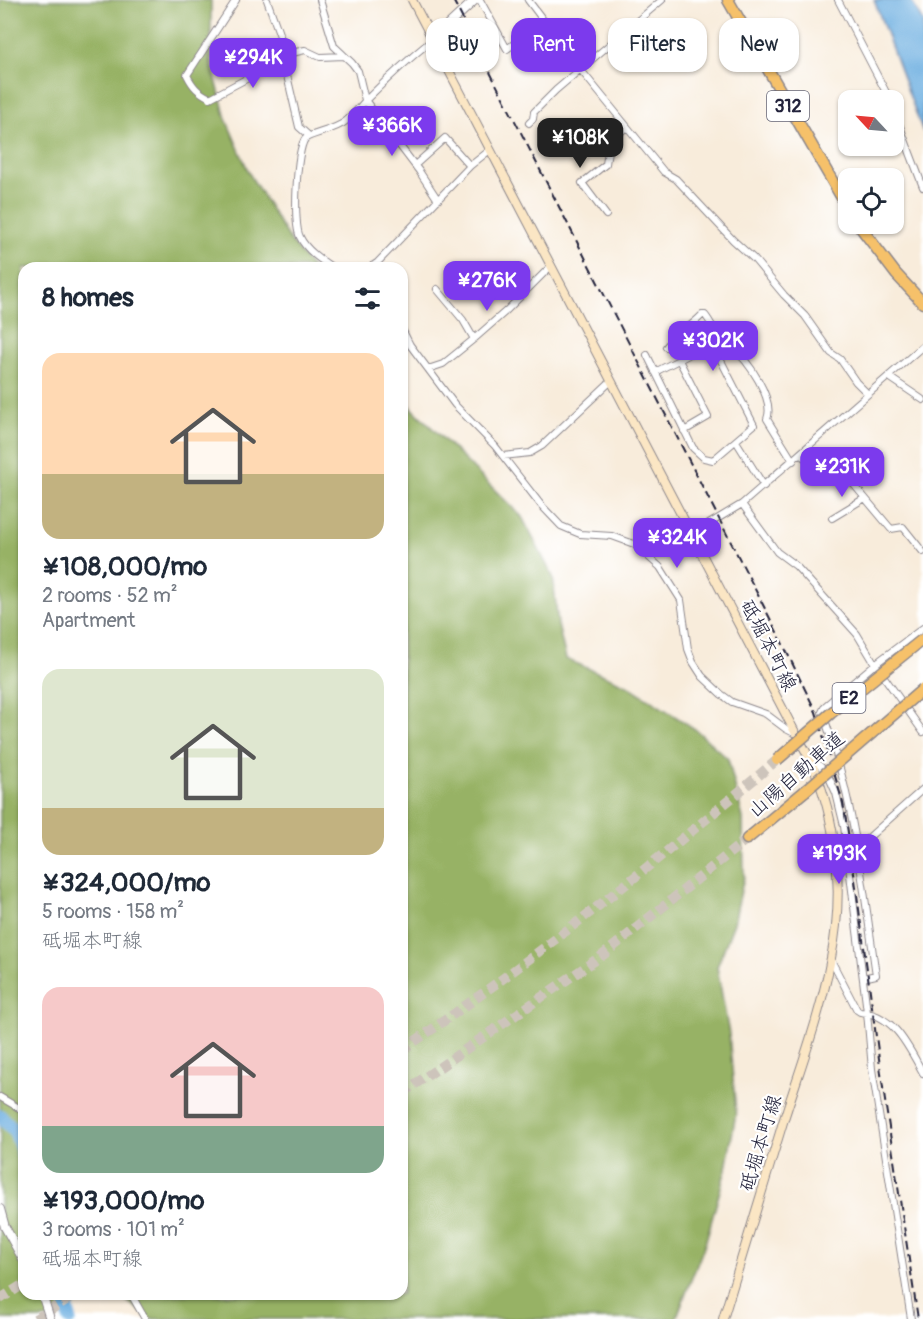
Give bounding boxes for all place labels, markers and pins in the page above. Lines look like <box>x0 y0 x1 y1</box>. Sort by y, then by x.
pin: ¥294K <box>211 38 295 89</box>
pin: ¥366K <box>350 106 434 157</box>
pin: ¥108K <box>538 118 622 169</box>
pin: ¥276K <box>445 261 529 312</box>
pin: ¥302K <box>671 321 755 372</box>
pin: ¥231K <box>800 447 884 498</box>
pin: ¥324K <box>635 518 719 569</box>
pin: ¥193K <box>797 834 881 885</box>

